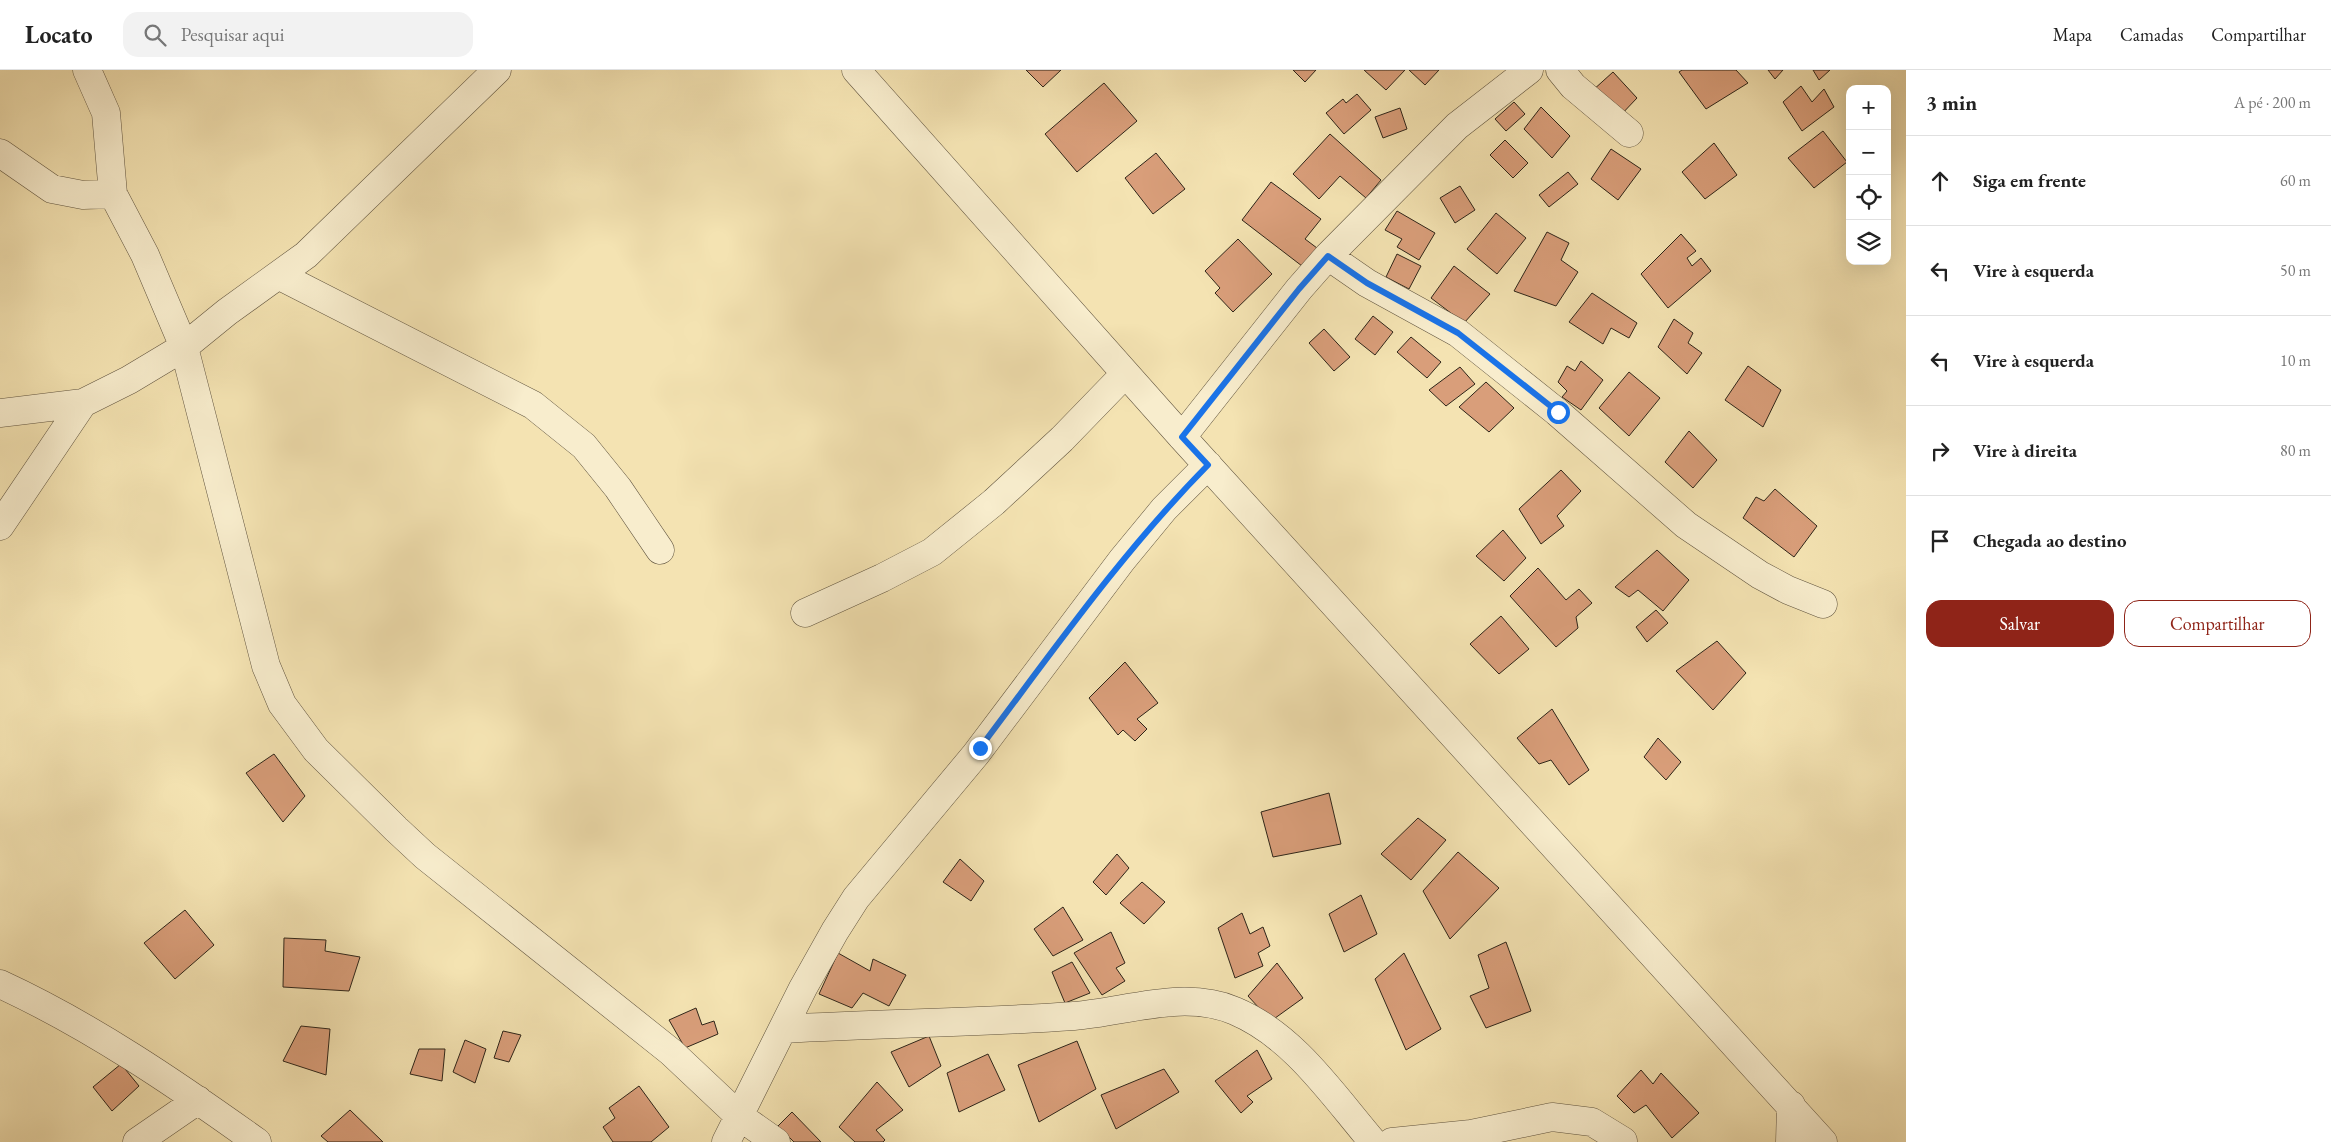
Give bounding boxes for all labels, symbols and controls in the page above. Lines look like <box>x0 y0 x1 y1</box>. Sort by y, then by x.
search box <box>123 12 473 57</box>
text: Locato <box>25 19 93 50</box>
icon: search <box>141 21 169 49</box>
text: Pesquisar aqui <box>181 22 284 47</box>
text: Mapa <box>2053 23 2092 46</box>
text: Camadas <box>2120 23 2183 46</box>
text: Compartilhar <box>2211 23 2306 46</box>
map controls <box>1846 85 1891 265</box>
button: + <box>1846 85 1891 130</box>
text: 3 min <box>1926 89 1977 116</box>
text: A pé · 200 m <box>2234 92 2311 113</box>
button: − <box>1846 130 1891 175</box>
icon: ahead <box>1926 167 1954 195</box>
text: Siga em frente <box>1973 168 2086 193</box>
text: 60 m <box>2280 170 2311 191</box>
button: locate <box>1846 175 1891 220</box>
button: layers <box>1846 220 1891 265</box>
icon: left <box>1926 257 1954 285</box>
text: Vire à esquerda <box>1973 258 2094 283</box>
text: 50 m <box>2280 260 2311 281</box>
icon: left <box>1926 347 1954 375</box>
text: Vire à esquerda <box>1973 348 2094 373</box>
text: 10 m <box>2280 350 2311 371</box>
route start <box>1547 401 1570 424</box>
icon: right <box>1926 437 1954 465</box>
text: Vire à direita <box>1973 438 2077 463</box>
text: 80 m <box>2280 440 2311 461</box>
icon: arrive <box>1926 527 1954 555</box>
text: Chegada ao destino <box>1973 528 2127 553</box>
button: Salvar <box>1926 600 2114 647</box>
button: Compartilhar <box>2124 600 2311 647</box>
route end <box>969 737 992 760</box>

